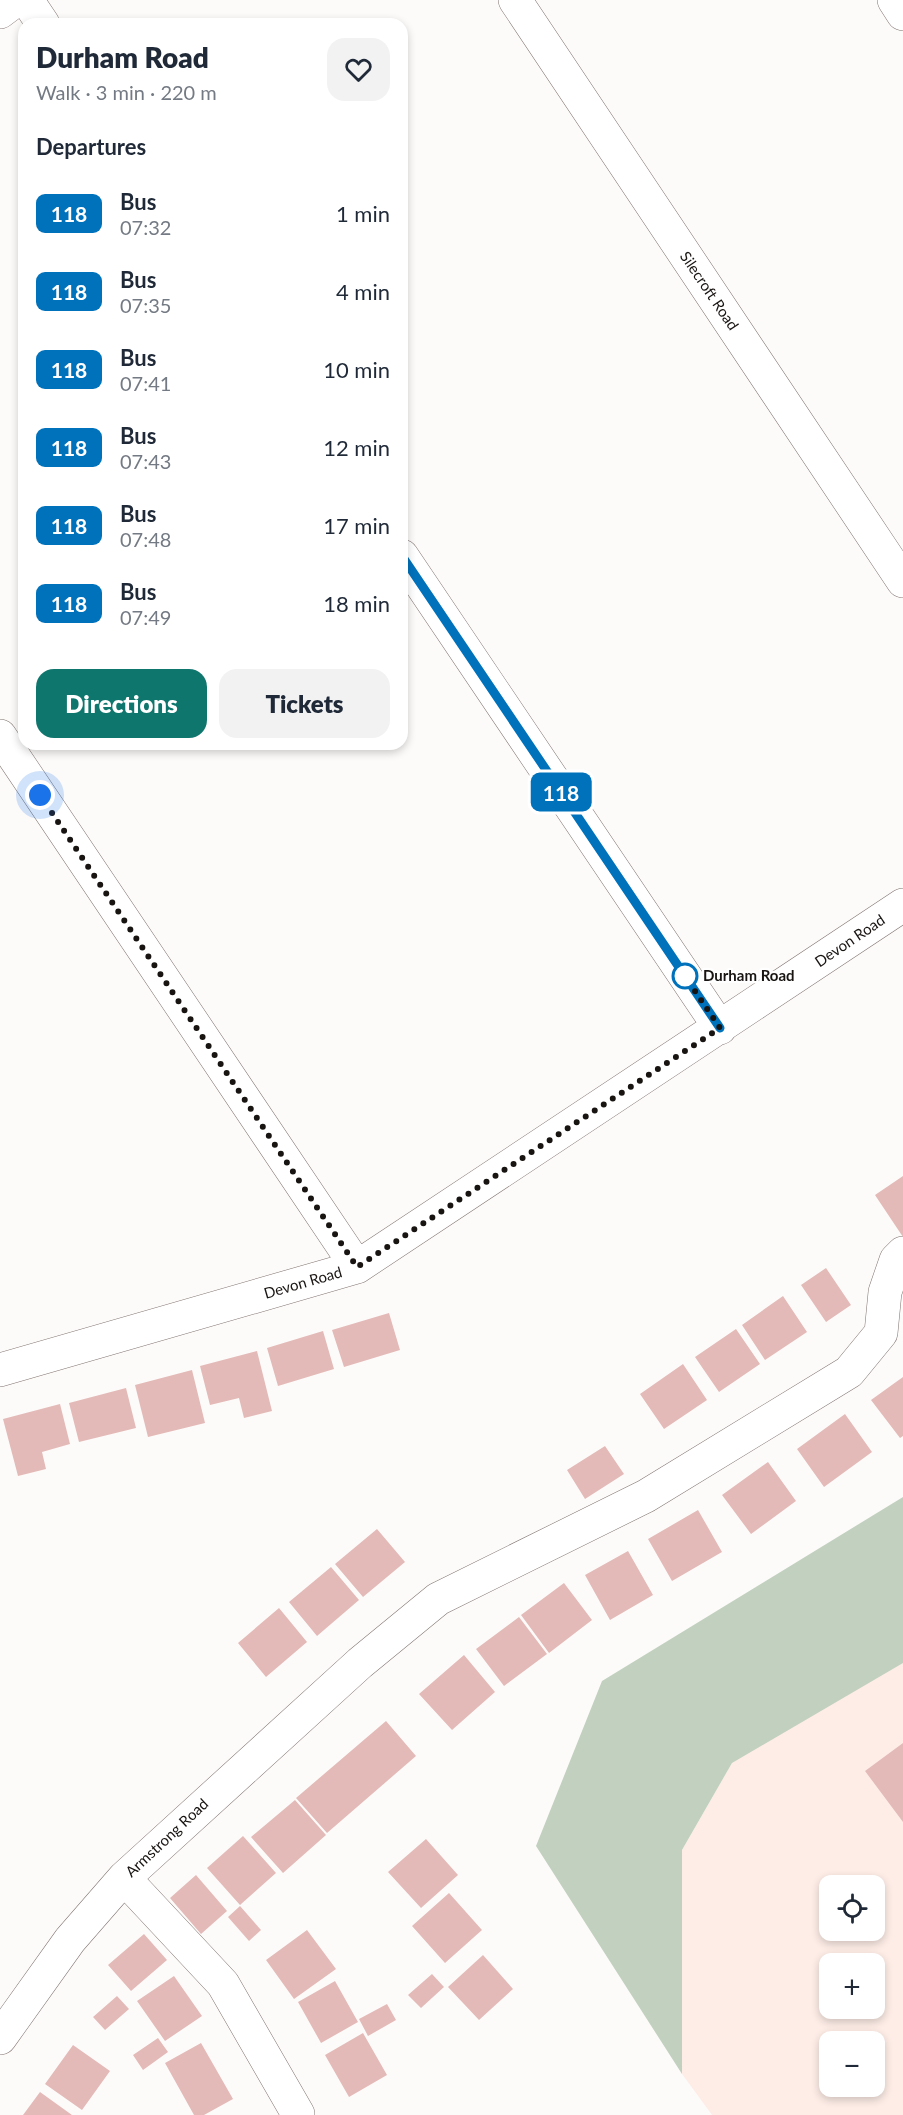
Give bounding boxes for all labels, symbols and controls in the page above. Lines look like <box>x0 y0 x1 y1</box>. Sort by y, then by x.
button: heart <box>327 38 390 101</box>
text: Durham Road <box>36 40 209 74</box>
text: Walk · 3 min · 220 m <box>36 80 217 104</box>
text: Departures <box>36 133 146 160</box>
text: Bus <box>120 188 156 215</box>
text: 1 min <box>336 200 390 227</box>
text: 118 <box>51 201 87 226</box>
text: 07:32 <box>120 215 171 239</box>
street label: Silecroft Road <box>677 248 743 333</box>
text: Bus <box>120 266 156 293</box>
text: 4 min <box>336 278 390 305</box>
text: 118 <box>51 279 87 304</box>
text: 07:35 <box>120 293 171 317</box>
text: Bus <box>120 344 156 371</box>
text: 10 min <box>323 356 390 383</box>
text: 118 <box>51 357 87 382</box>
text: 07:41 <box>120 371 171 395</box>
text: Bus <box>120 422 156 449</box>
text: 12 min <box>323 434 390 461</box>
text: 118 <box>51 435 87 460</box>
text: 07:43 <box>120 449 171 473</box>
text: Bus <box>120 500 156 527</box>
text: 17 min <box>323 512 390 539</box>
text: 118 <box>51 513 87 538</box>
text: 07:48 <box>120 527 171 551</box>
text: Bus <box>120 578 156 605</box>
text: 18 min <box>323 590 390 617</box>
text: 118 <box>51 591 87 616</box>
text: 07:49 <box>120 605 171 629</box>
button: Directions <box>36 669 207 738</box>
button: Tickets <box>219 669 390 738</box>
line badge: 118 <box>526 772 596 812</box>
your location <box>25 780 55 810</box>
text: 118 <box>543 780 579 805</box>
street label: Devon Road <box>811 910 888 970</box>
marker: Durham Road <box>672 963 698 989</box>
place label: Durham Road <box>703 966 795 984</box>
street label: Devon Road <box>262 1262 344 1302</box>
street label: Armstrong Road <box>121 1794 211 1880</box>
map controls <box>819 1875 885 2097</box>
button: locate <box>819 1875 885 1941</box>
button: + <box>819 1953 885 2019</box>
button: − <box>819 2031 885 2097</box>

